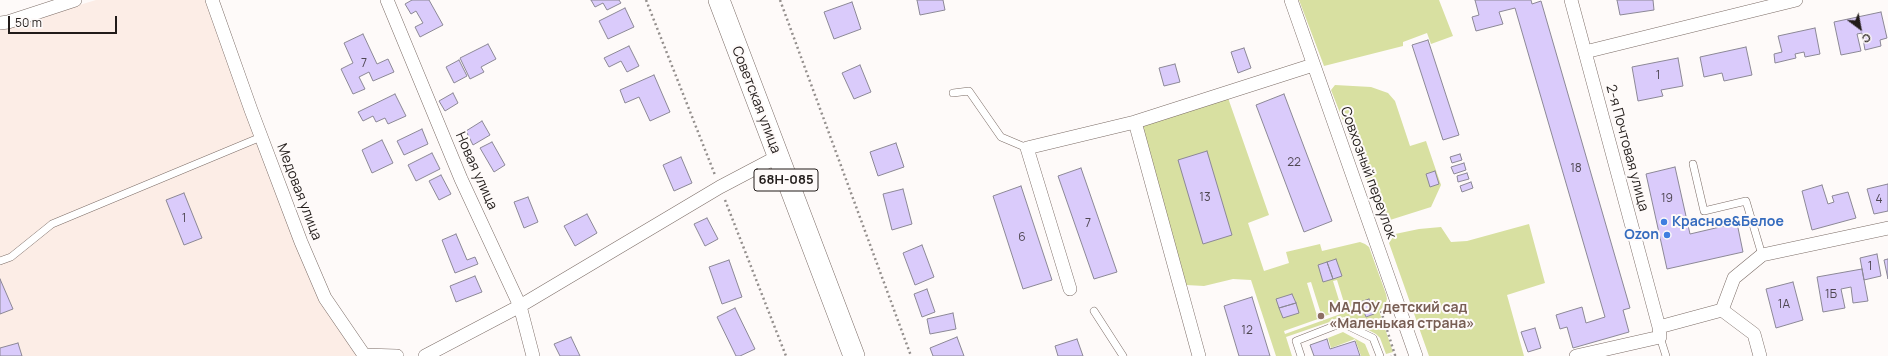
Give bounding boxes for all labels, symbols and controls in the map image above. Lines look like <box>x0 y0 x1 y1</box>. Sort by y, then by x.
scale bar <box>10 8 119 34</box>
north arrow <box>1840 8 1880 48</box>
text: 50 m <box>15 14 42 31</box>
text: С <box>1859 30 1874 47</box>
street label: Советская улица <box>728 44 784 156</box>
house number: 7 <box>361 57 367 71</box>
house number: 1 <box>1656 69 1660 83</box>
street label: 2-я Почтовая улица <box>1602 83 1652 213</box>
street label: Совхозный переулок <box>1336 105 1400 241</box>
street label: Новая улица <box>451 130 501 212</box>
street label: Медовая улица <box>273 141 325 243</box>
house number: 22 <box>1287 156 1301 170</box>
house number: 18 <box>1570 162 1582 176</box>
road number: 68Н-085 <box>754 169 818 191</box>
house number: 13 <box>1199 191 1211 205</box>
house number: 19 <box>1661 192 1673 206</box>
house number: 4 <box>1875 193 1883 207</box>
house number: 1 <box>182 212 186 226</box>
place label: Красное&Белое <box>1672 214 1784 230</box>
house number: 7 <box>1085 217 1091 231</box>
marker: Красное&Белое <box>1659 217 1669 227</box>
place label: Ozon <box>1624 227 1659 243</box>
marker: Ozon <box>1662 230 1672 240</box>
house number: 6 <box>1018 231 1026 245</box>
house number: 1 <box>1868 260 1872 274</box>
house number: 1Б <box>1825 288 1837 302</box>
house number: 1А <box>1778 298 1790 312</box>
place label: МАДОУ детский сад «Маленькая страна» <box>1329 300 1474 332</box>
marker: МАДОУ детский сад «Маленькая страна» <box>1316 311 1326 321</box>
house number: 12 <box>1241 324 1253 338</box>

